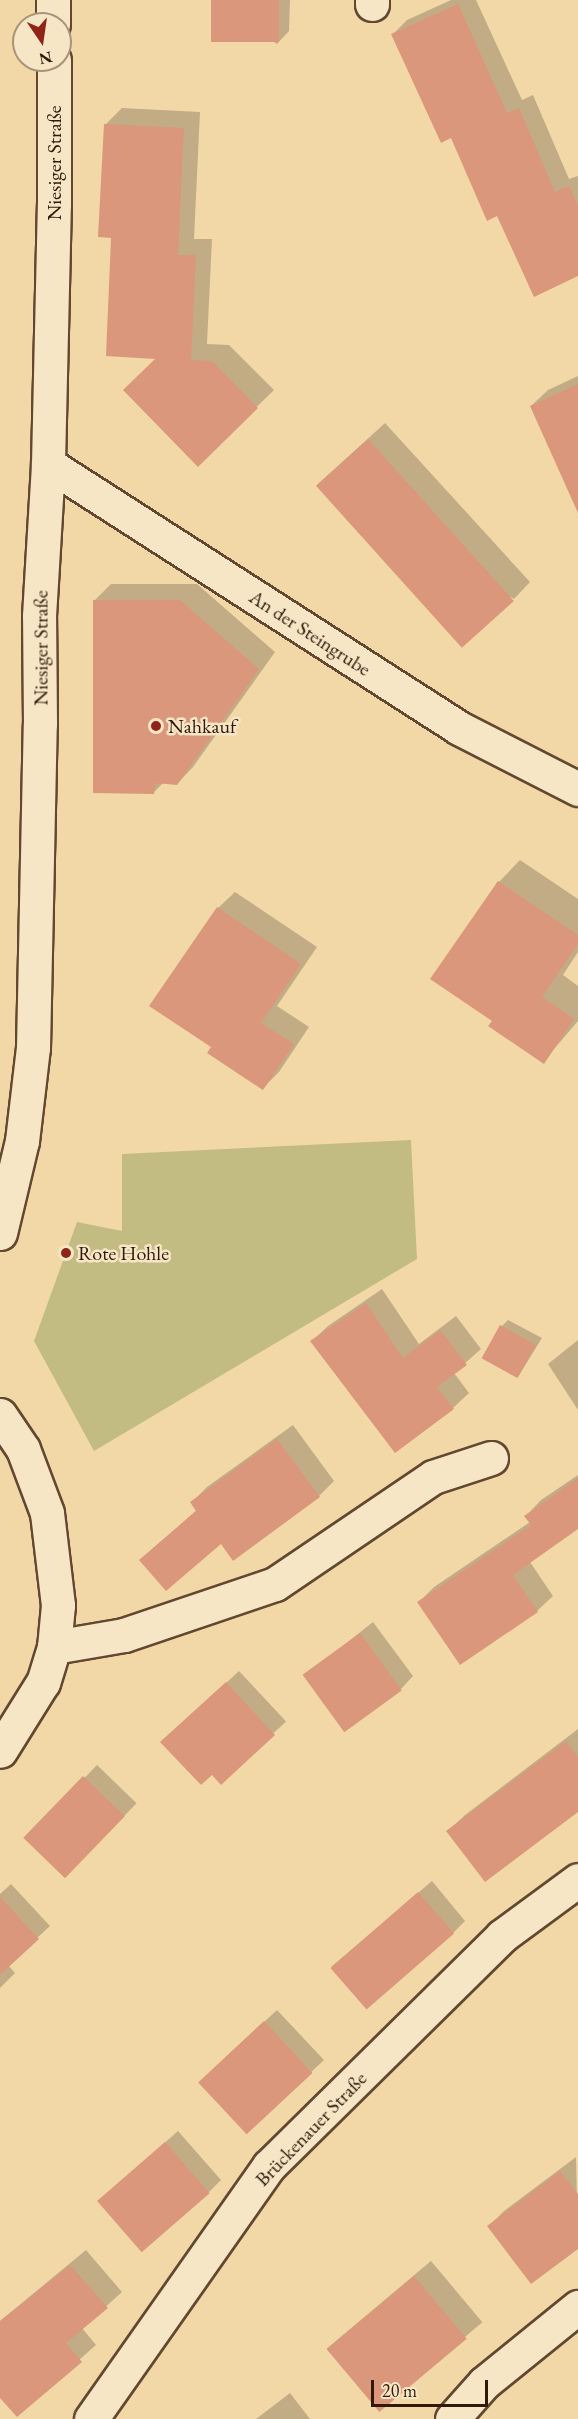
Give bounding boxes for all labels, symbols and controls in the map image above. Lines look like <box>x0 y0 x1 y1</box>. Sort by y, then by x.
north arrow <box>12 12 72 72</box>
text: N <box>37 46 54 70</box>
street label: Niesiger Straße <box>42 105 66 221</box>
street label: An der Steingrube <box>245 585 375 681</box>
street label: Niesiger Straße <box>29 590 53 706</box>
place label: Nahkauf <box>168 714 236 738</box>
marker: Nahkauf <box>149 719 163 733</box>
place label: Rote Hohle <box>78 1241 169 1265</box>
marker: Rote Hohle <box>59 1246 73 1260</box>
street label: Brückenauer Straße <box>250 2067 372 2191</box>
scale bar <box>374 2368 491 2406</box>
text: 20 m <box>382 2379 417 2402</box>

